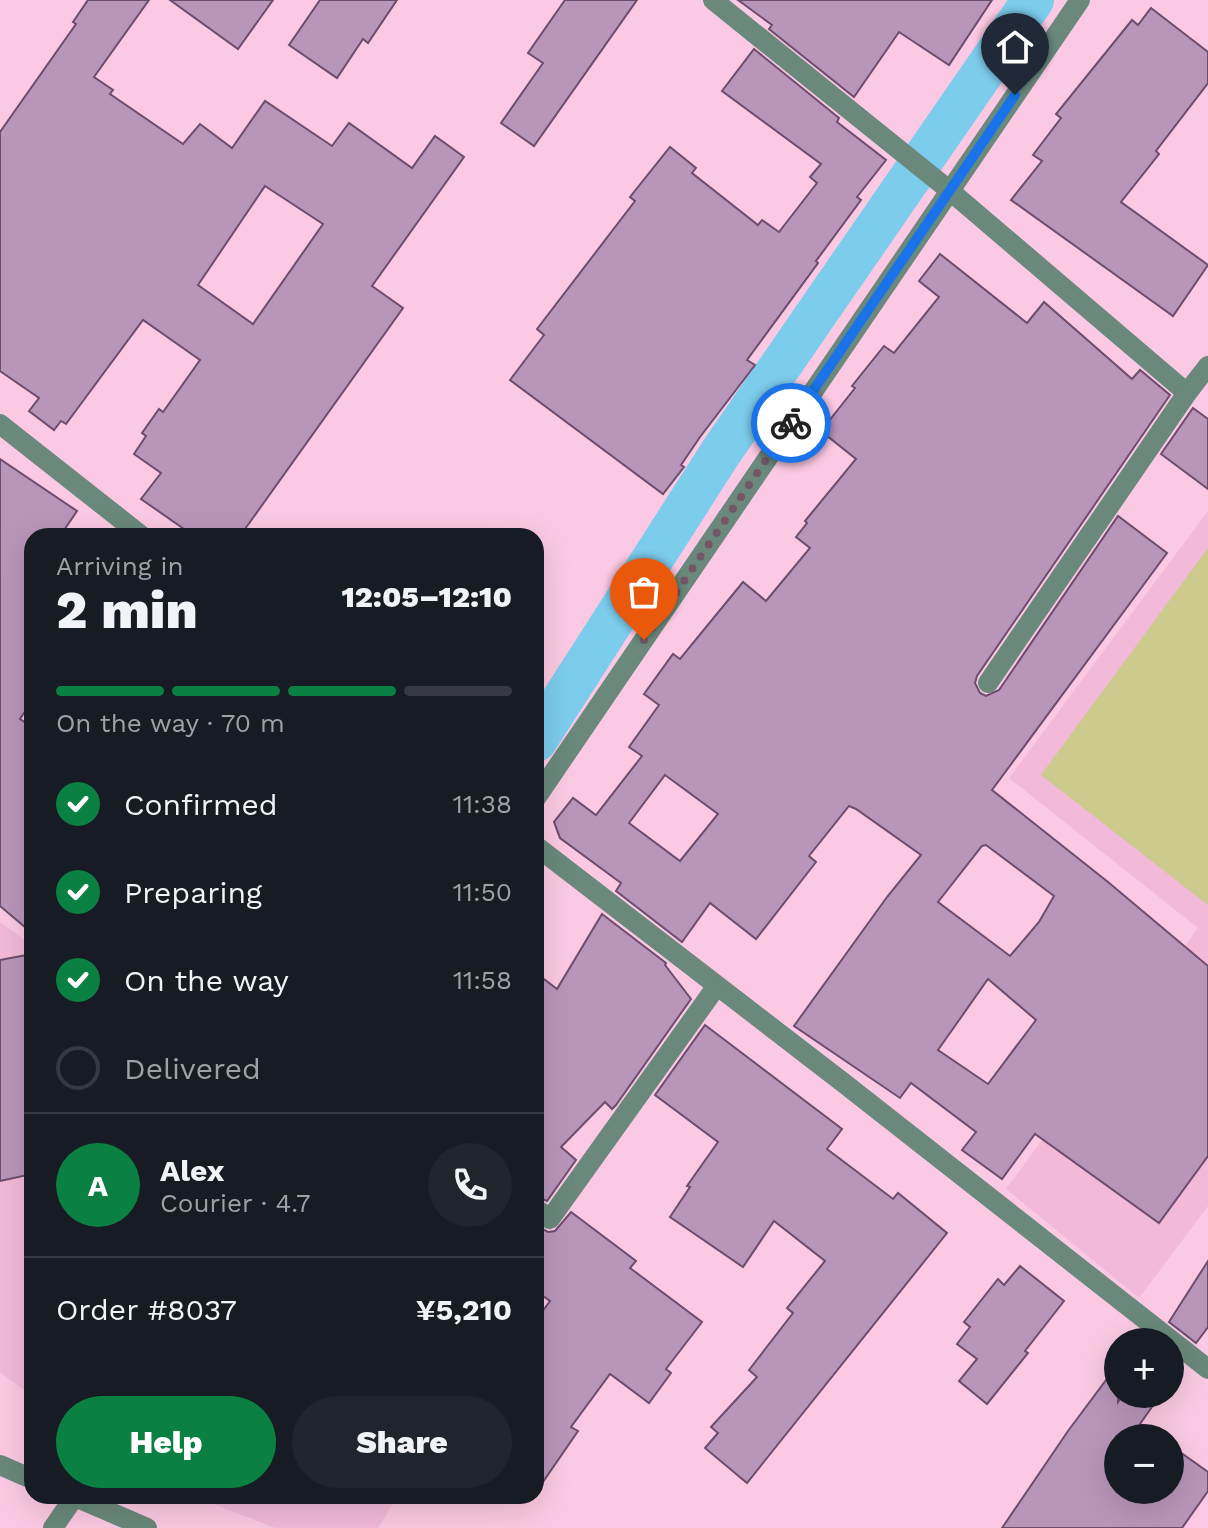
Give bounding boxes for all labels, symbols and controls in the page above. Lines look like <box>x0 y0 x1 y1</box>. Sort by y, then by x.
pin <box>981 13 1049 95</box>
icon: home <box>993 25 1037 69</box>
courier <box>751 383 831 463</box>
icon: bike <box>769 401 813 445</box>
text: Arriving in <box>56 551 184 581</box>
pin <box>610 558 678 640</box>
icon: bag <box>622 570 666 614</box>
text: 12:05–12:10 <box>341 579 512 614</box>
text: 2 min <box>56 580 198 641</box>
text: On the way · 70 m <box>56 708 285 738</box>
icon: check <box>56 782 100 826</box>
text: Confirmed <box>124 787 278 822</box>
text: 11:38 <box>453 789 512 819</box>
icon: check <box>56 870 100 914</box>
text: Preparing <box>124 875 262 910</box>
text: 11:50 <box>453 877 512 907</box>
icon: check <box>56 958 100 1002</box>
text: On the way <box>124 963 289 998</box>
text: 11:58 <box>453 965 512 995</box>
text: Delivered <box>124 1051 261 1086</box>
button: phone <box>428 1143 512 1227</box>
text: Alex <box>160 1153 224 1188</box>
text: A <box>88 1168 108 1203</box>
text: Courier · 4.7 <box>160 1188 310 1218</box>
text: Order #8037 <box>56 1292 237 1327</box>
text: ¥5,210 <box>416 1292 512 1327</box>
map controls <box>1104 1328 1184 1504</box>
button: + <box>1104 1328 1184 1408</box>
button: Help <box>56 1396 276 1488</box>
button: Share <box>292 1396 512 1488</box>
button: − <box>1104 1424 1184 1504</box>

